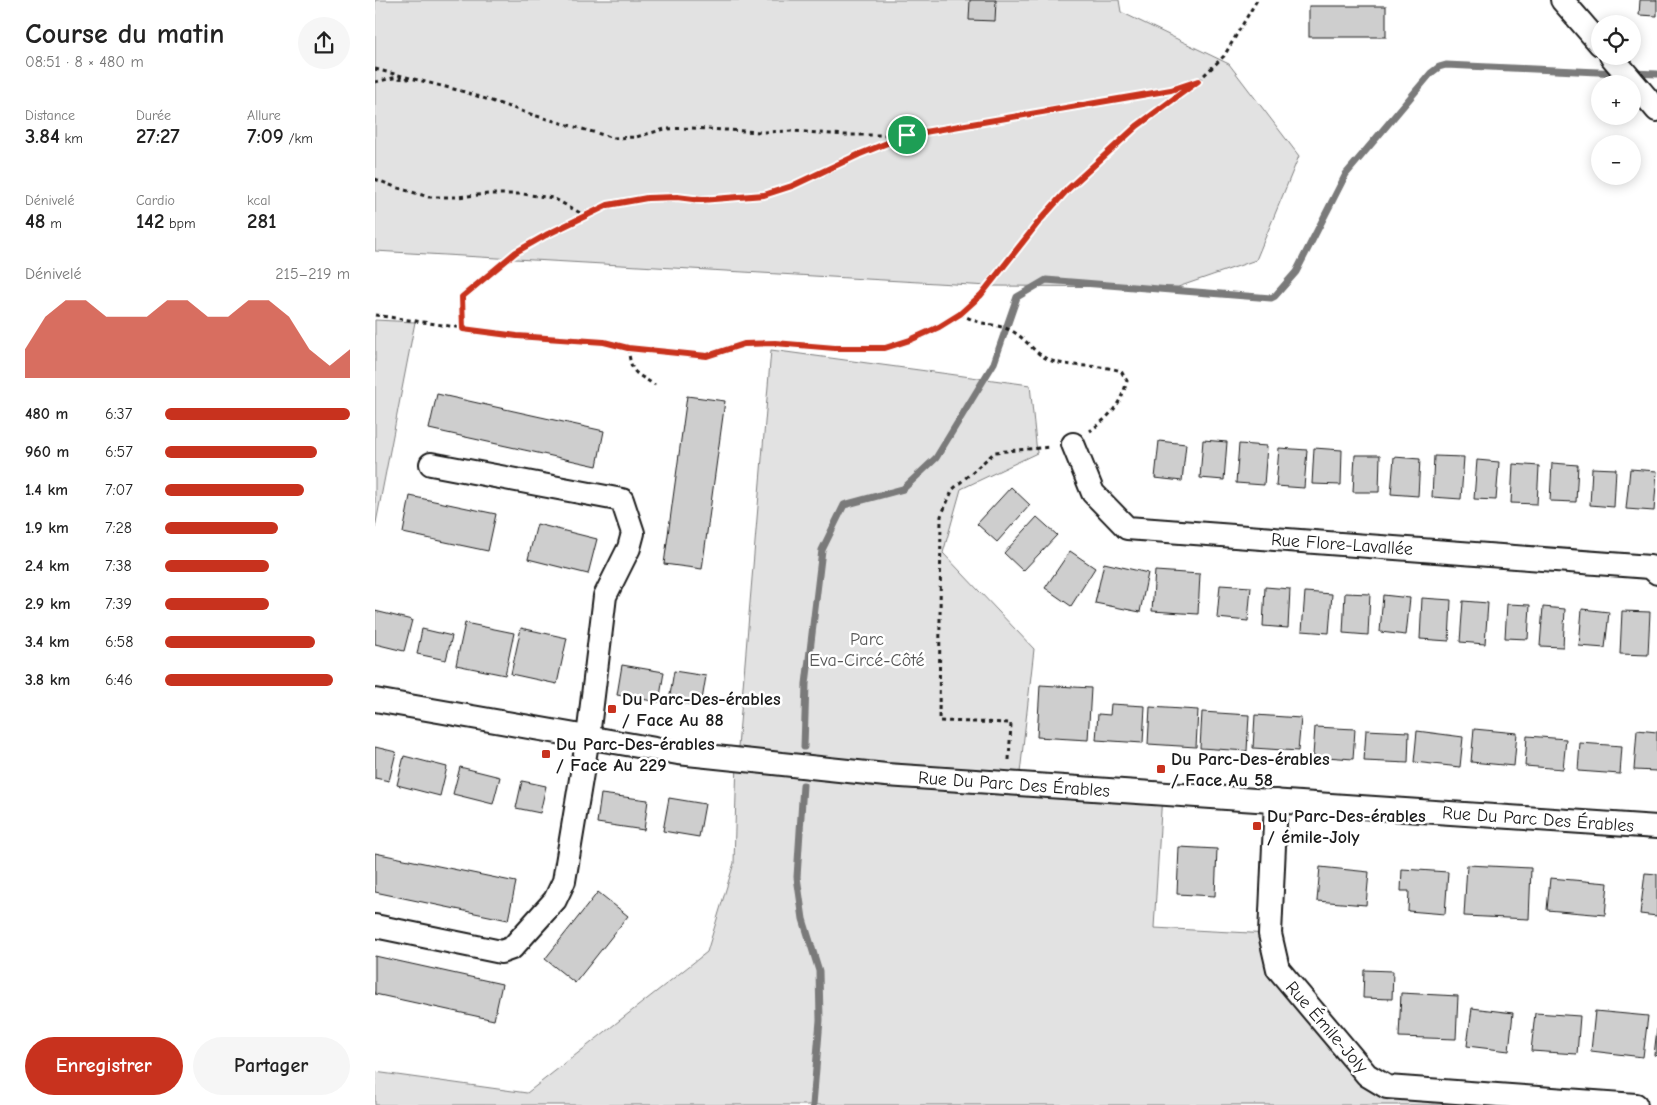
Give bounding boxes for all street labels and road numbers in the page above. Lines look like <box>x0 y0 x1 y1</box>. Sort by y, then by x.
street label: Rue Flore-Lavallée <box>1270 529 1414 560</box>
street label: Rue Du Parc Des Érables <box>917 766 1111 802</box>
street label: Rue Du Parc Des Érables <box>1441 801 1635 837</box>
street label: Rue Émile-Joly <box>1281 976 1374 1078</box>

